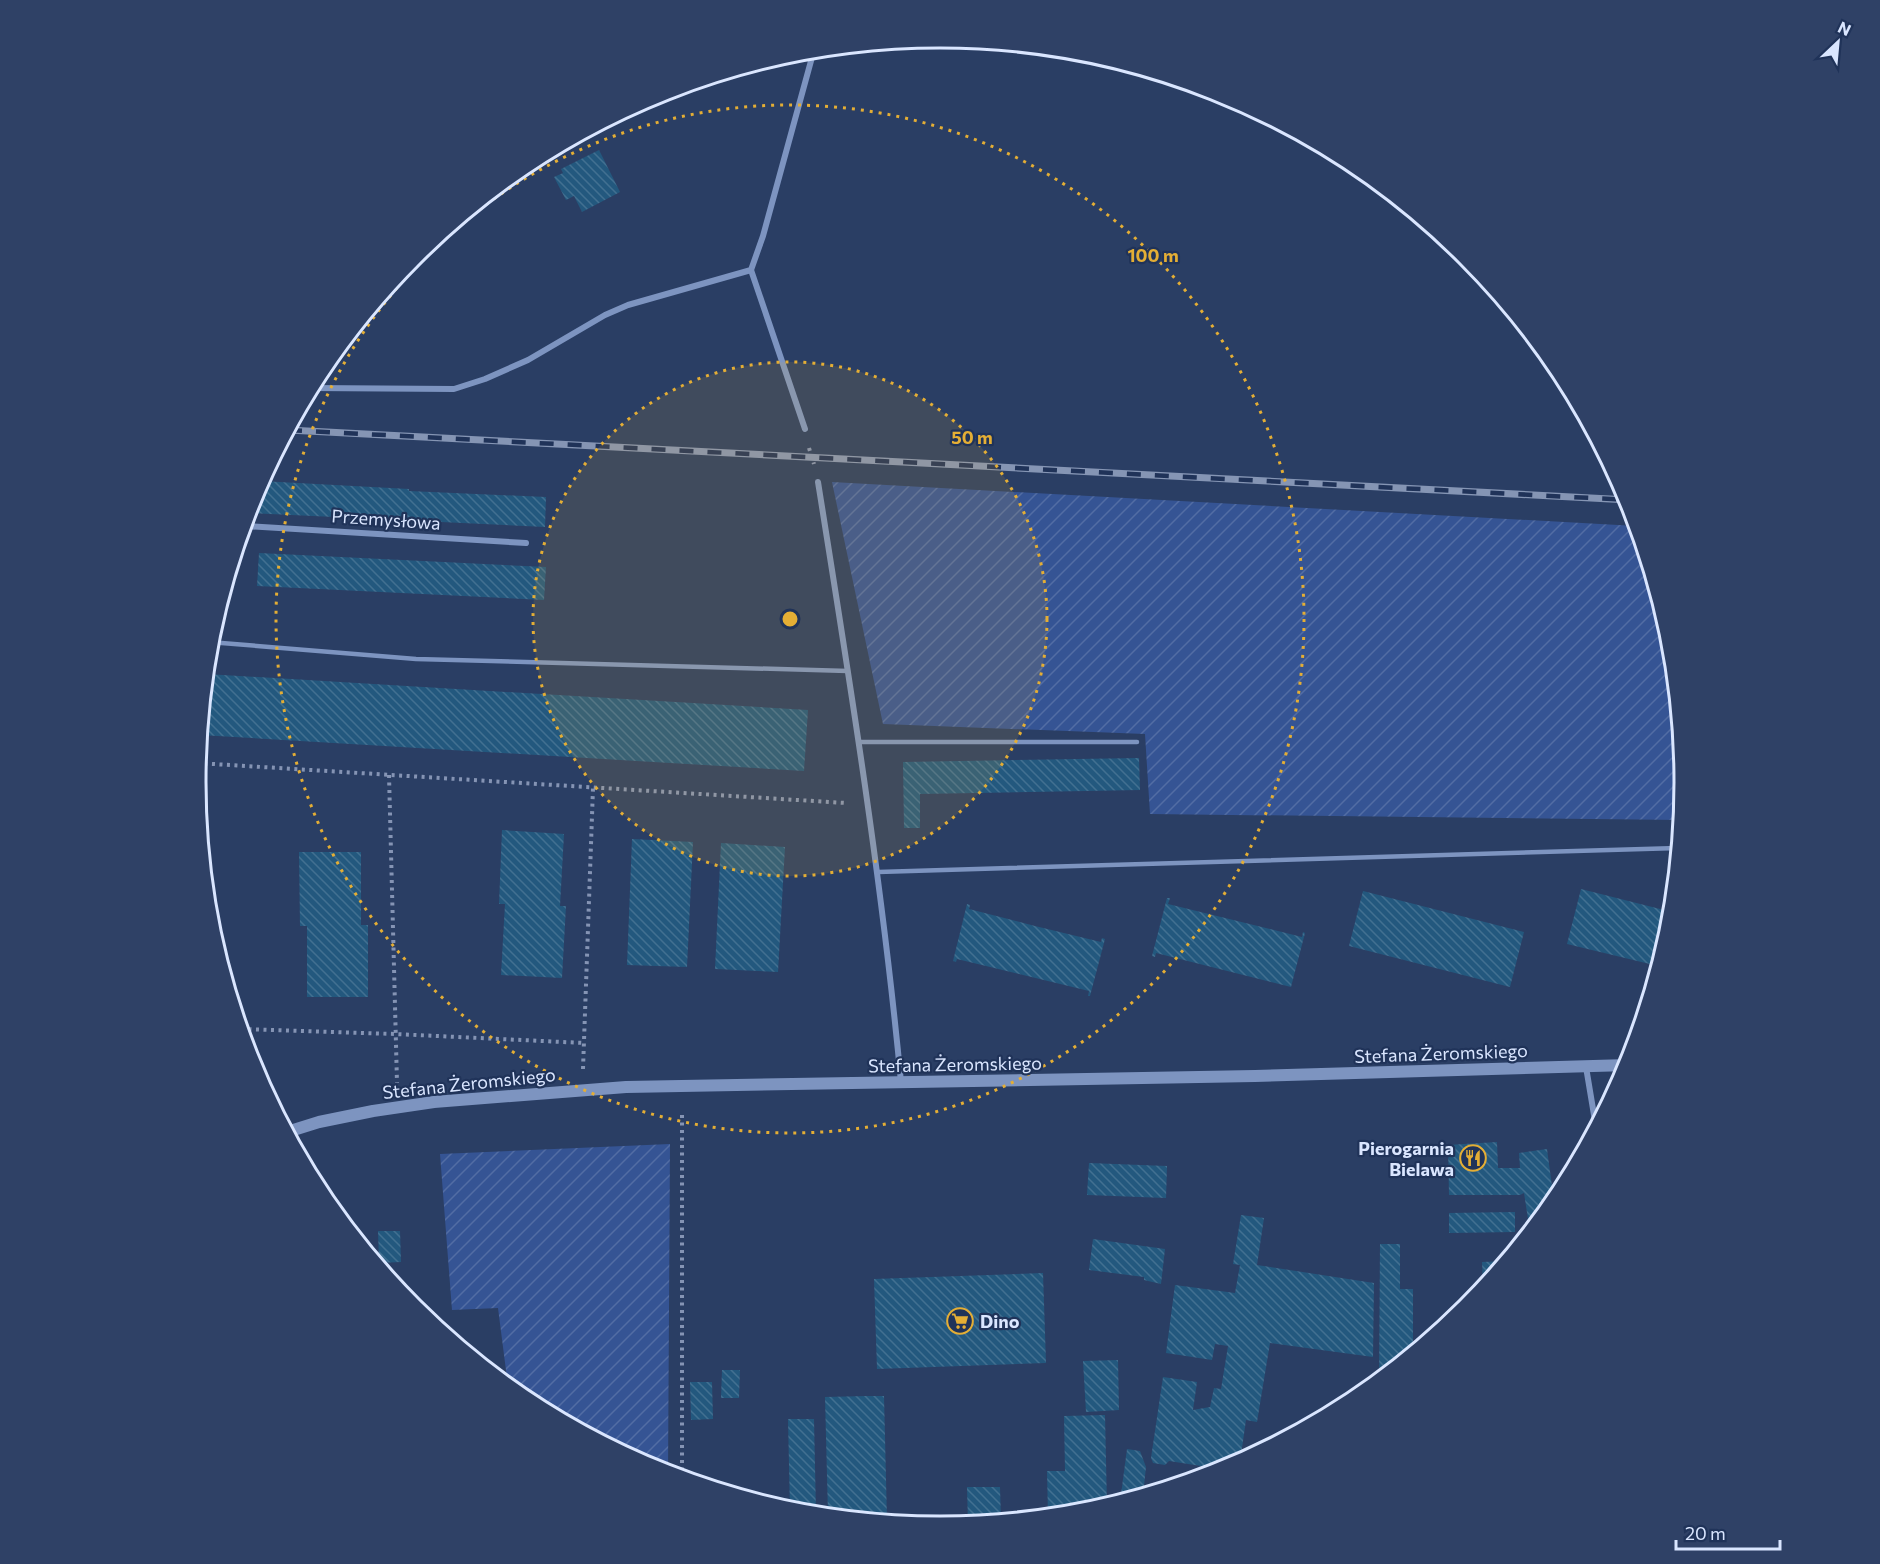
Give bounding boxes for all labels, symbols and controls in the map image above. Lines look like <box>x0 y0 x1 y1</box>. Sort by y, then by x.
north arrow <box>1808 12 1868 72</box>
text: N <box>1835 17 1854 39</box>
text: 100 m <box>1127 244 1179 266</box>
text: 50 m <box>951 426 993 448</box>
street label: Przemysłowa <box>331 504 441 534</box>
centre of rings <box>780 609 800 629</box>
street label: Stefana Żeromskiego <box>1354 1039 1528 1067</box>
street label: Stefana Żeromskiego <box>868 1051 1042 1077</box>
street label: Stefana Żeromskiego <box>381 1063 557 1103</box>
place label: Pierogarnia Bielawa <box>1358 1137 1454 1180</box>
restaurant icon: Pierogarnia Bielawa <box>1458 1143 1488 1173</box>
supermarket icon: Dino <box>945 1306 975 1336</box>
place label: Dino <box>980 1310 1020 1332</box>
scale bar <box>1676 1513 1780 1551</box>
text: 20 m <box>1685 1522 1726 1544</box>

